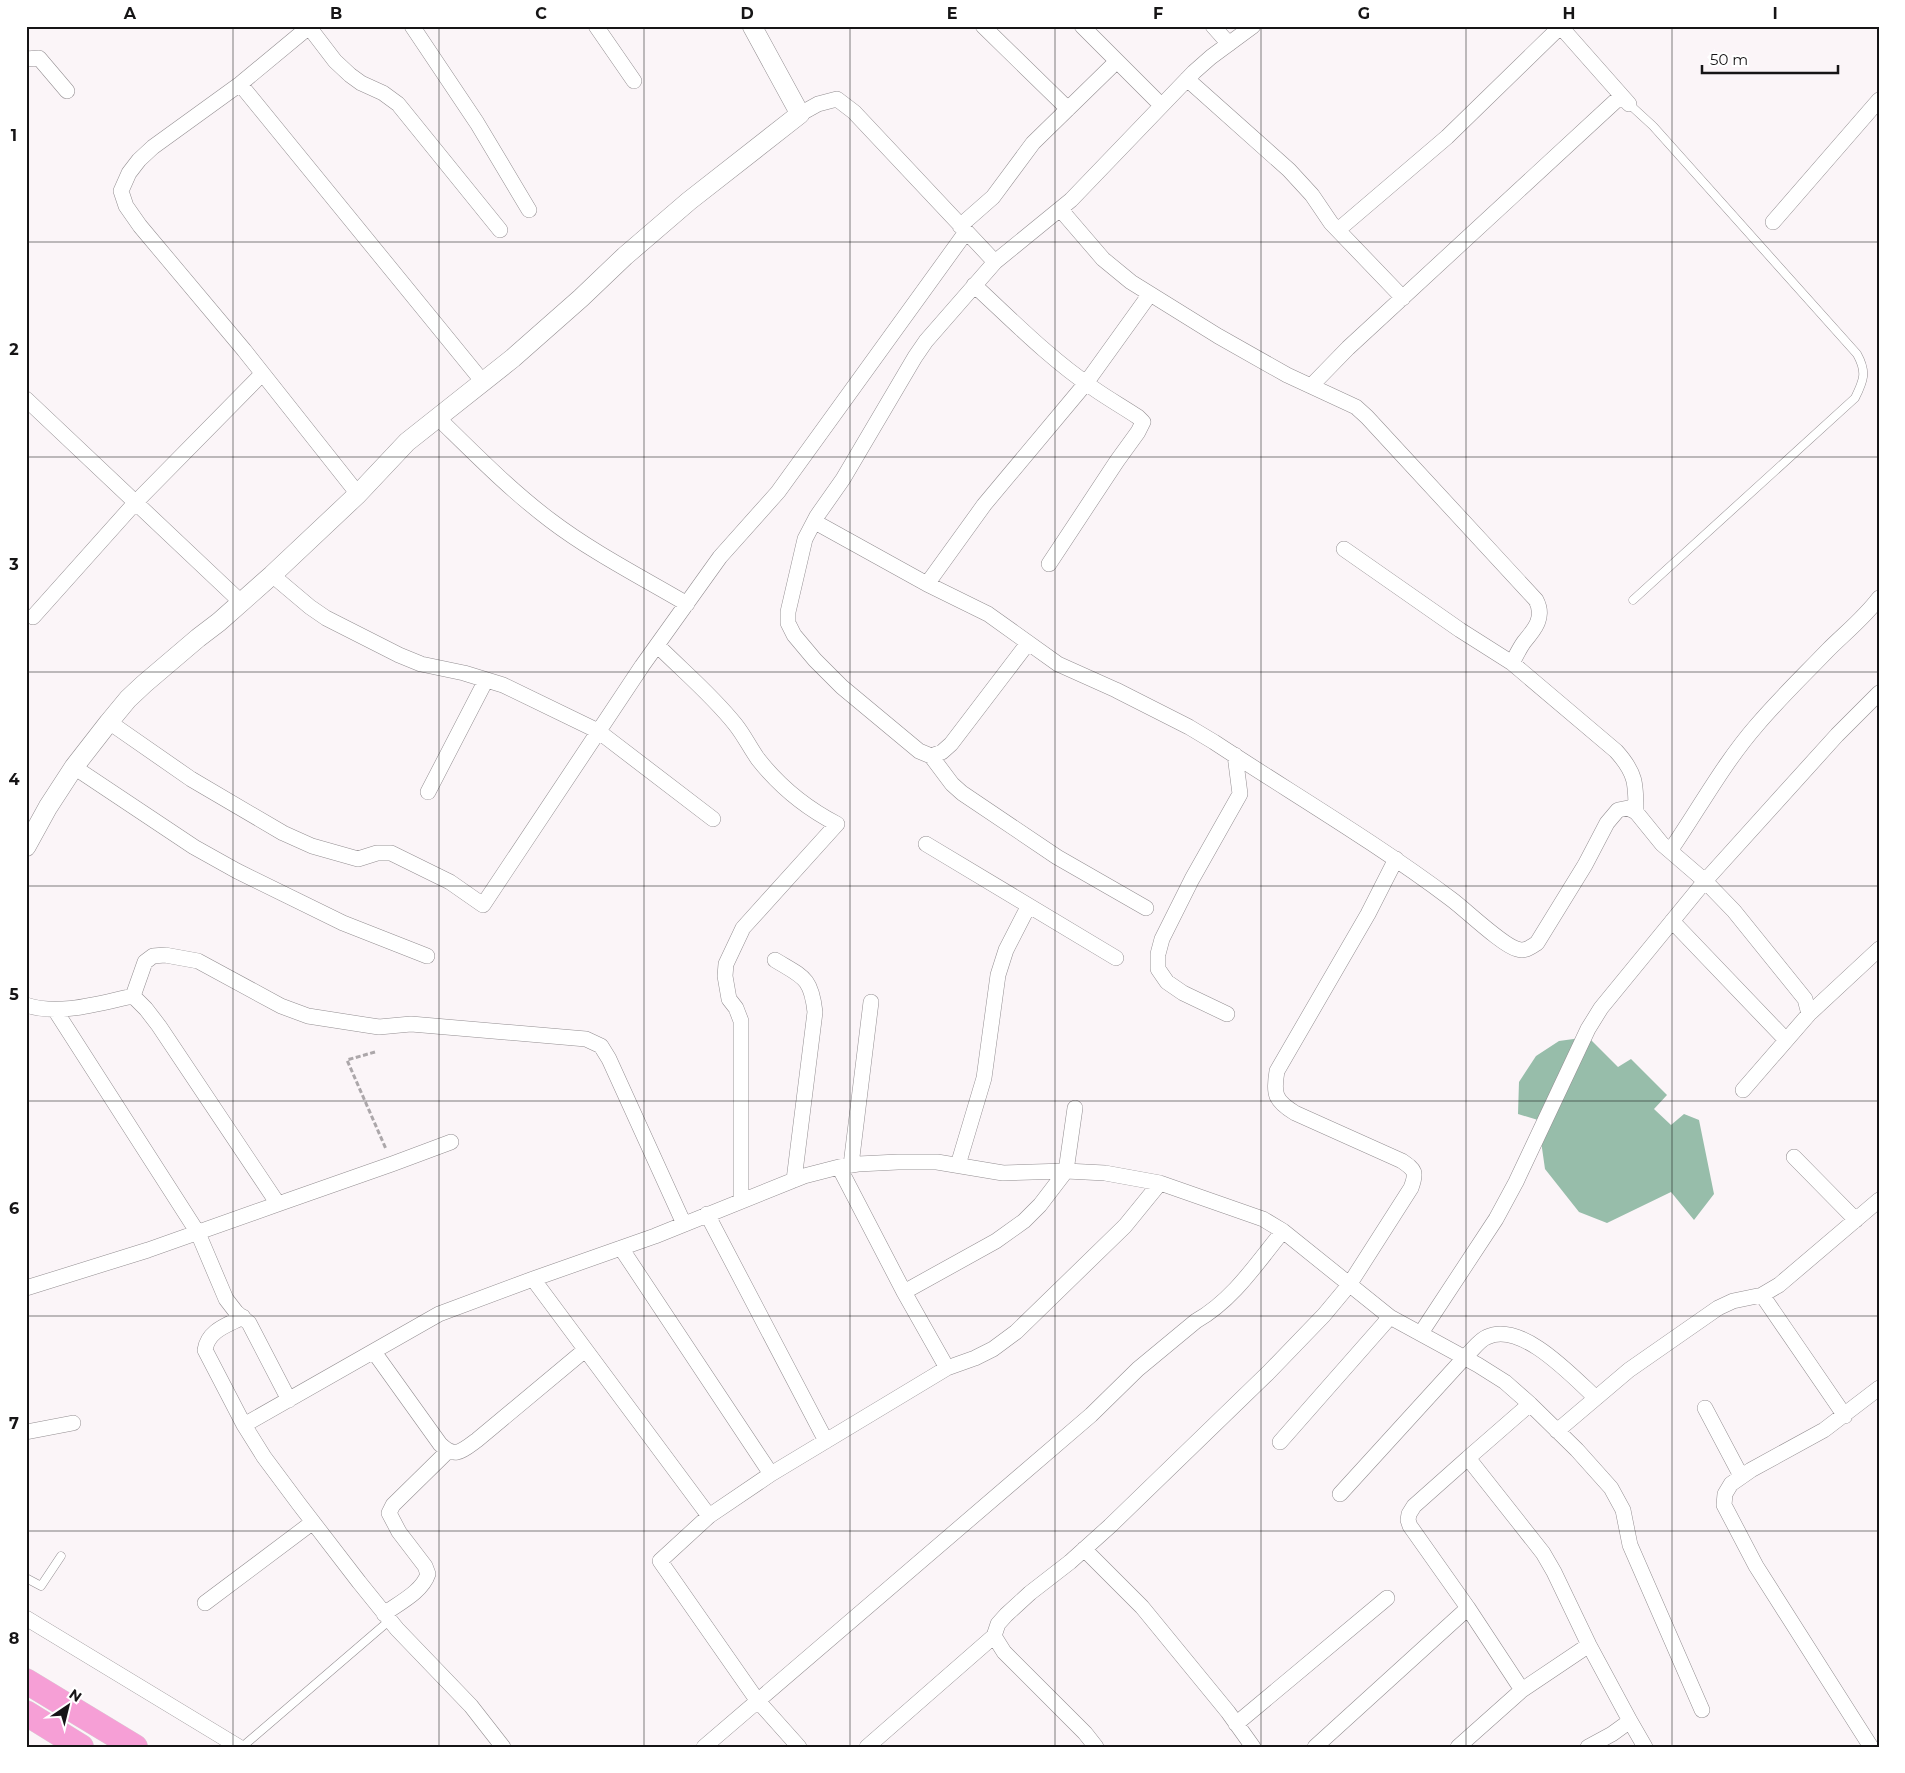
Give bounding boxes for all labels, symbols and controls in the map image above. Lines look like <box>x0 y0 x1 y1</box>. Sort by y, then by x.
text: A <box>123 4 137 23</box>
text: B <box>330 4 342 23</box>
text: C <box>535 4 547 23</box>
text: D <box>740 4 754 23</box>
text: E <box>947 4 957 23</box>
text: F <box>1153 4 1163 23</box>
text: G <box>1358 4 1370 23</box>
text: H <box>1563 4 1575 23</box>
text: I <box>1772 4 1778 23</box>
scale bar <box>1702 42 1839 74</box>
text: 50 m <box>1710 50 1748 69</box>
text: 1 <box>11 126 17 145</box>
text: 2 <box>9 340 19 359</box>
text: 3 <box>8 555 19 574</box>
text: 4 <box>8 770 20 789</box>
text: 5 <box>9 985 19 1004</box>
text: 6 <box>9 1199 19 1218</box>
text: 7 <box>9 1414 19 1433</box>
text: 8 <box>9 1629 19 1648</box>
north arrow <box>42 1680 92 1730</box>
text: N <box>66 1685 85 1706</box>

